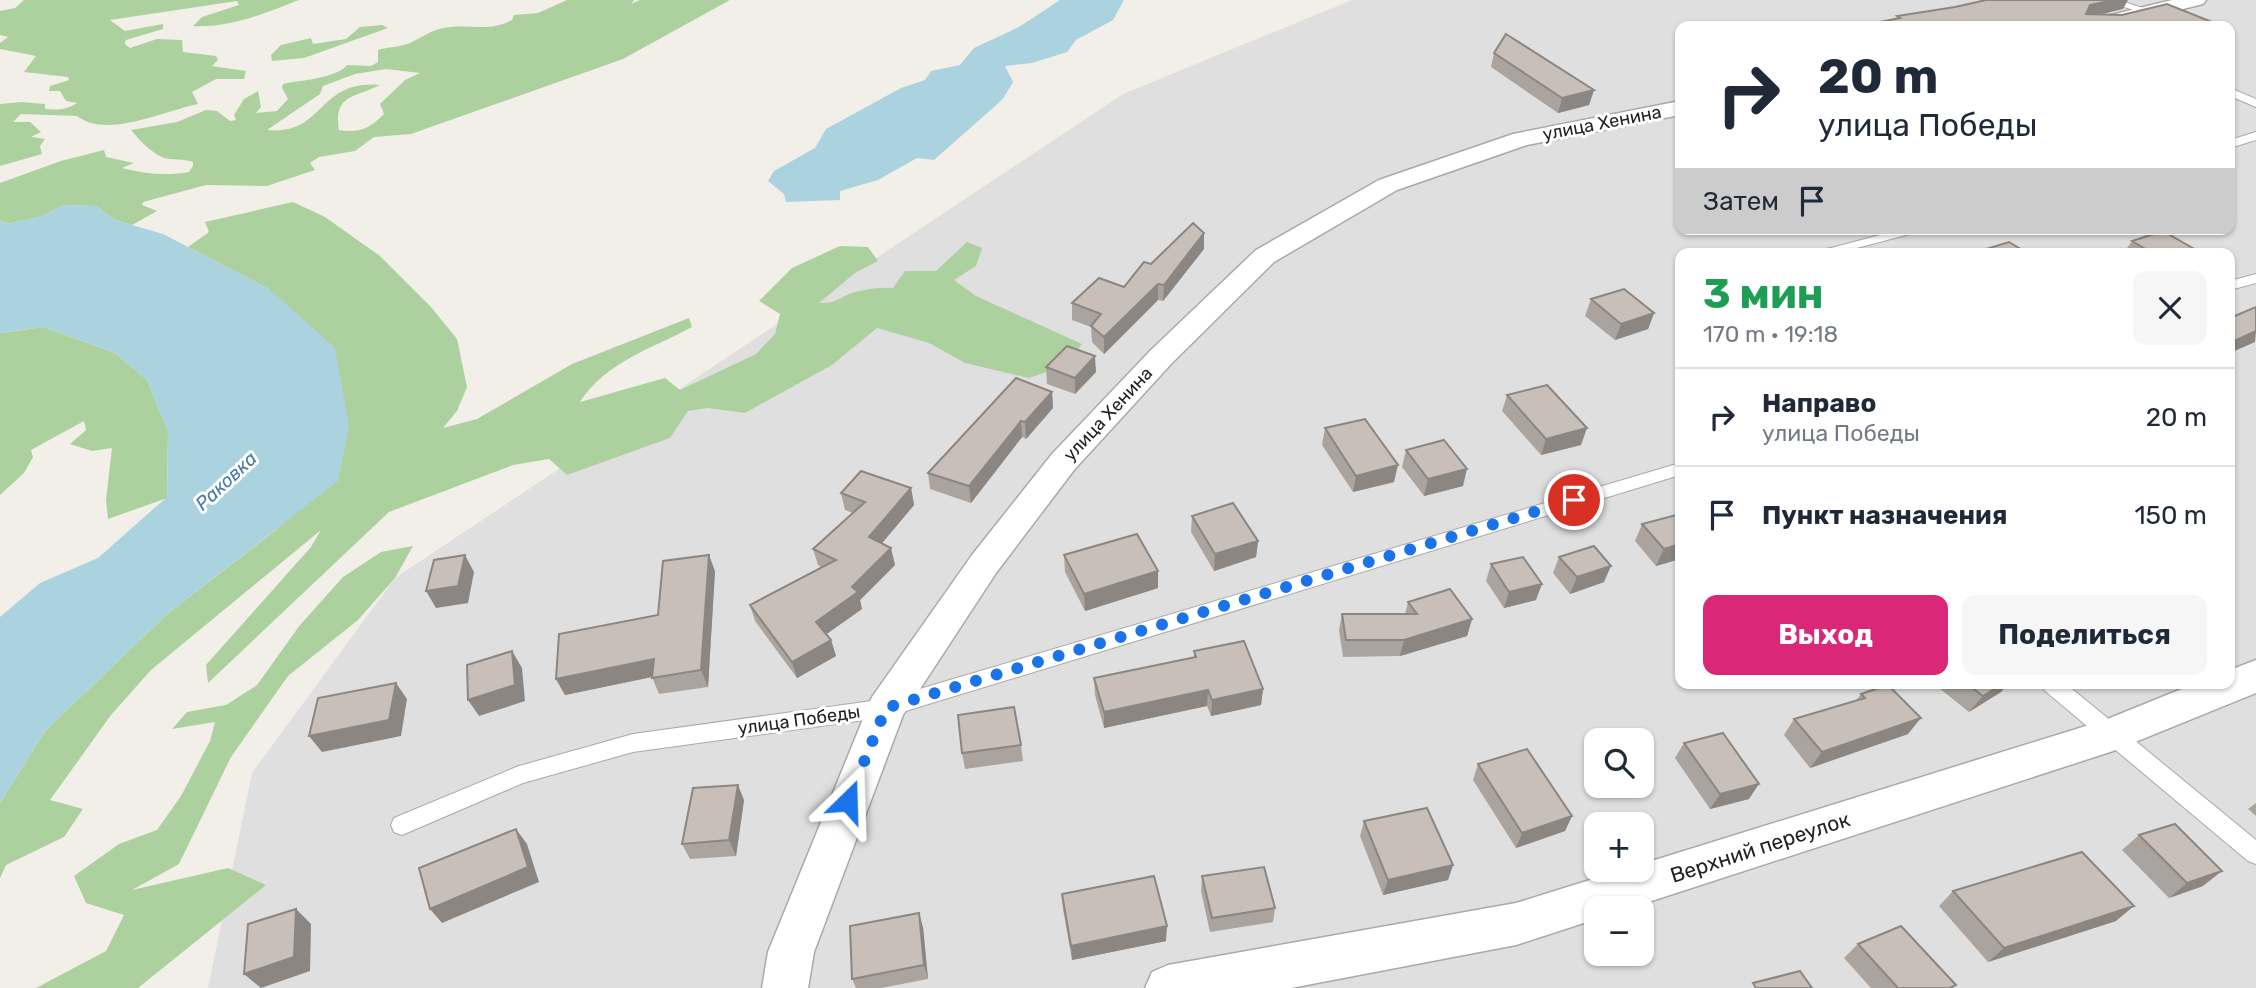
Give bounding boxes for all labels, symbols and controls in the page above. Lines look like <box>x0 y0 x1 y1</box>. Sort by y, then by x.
text: 20 m <box>1818 47 1939 105</box>
icon: right <box>1703 49 1794 140</box>
street label: улица Хенина <box>1541 101 1663 145</box>
text: улица Победы <box>1818 106 2037 144</box>
icon: arrive <box>1793 182 1831 220</box>
text: Затем <box>1703 186 1779 217</box>
text: 3 мин <box>1703 269 1824 319</box>
button: close <box>2133 271 2207 345</box>
text: 170 m · 19:18 <box>1703 320 1838 348</box>
street label: улица Хенина <box>1059 362 1157 466</box>
text: Направо <box>1762 388 1876 419</box>
icon: right <box>1703 398 1741 436</box>
text: 20 m <box>2146 402 2207 433</box>
text: улица Победы <box>1762 419 1920 447</box>
water label: Раковка <box>191 447 261 515</box>
pin <box>1544 470 1604 530</box>
icon: arrive <box>1555 481 1593 519</box>
icon: arrive <box>1703 496 1741 534</box>
text: Пункт назначения <box>1762 500 2007 531</box>
text: 150 m <box>2134 500 2207 531</box>
button: Выход <box>1703 595 1948 675</box>
button: Поделиться <box>1962 595 2207 675</box>
street label: улица Победы <box>736 701 862 739</box>
map controls <box>1584 728 1654 966</box>
button: search <box>1584 728 1654 798</box>
position arrow <box>811 764 885 838</box>
street label: Верхний переулок <box>1667 806 1853 888</box>
button: + <box>1584 812 1654 882</box>
button: − <box>1584 896 1654 966</box>

